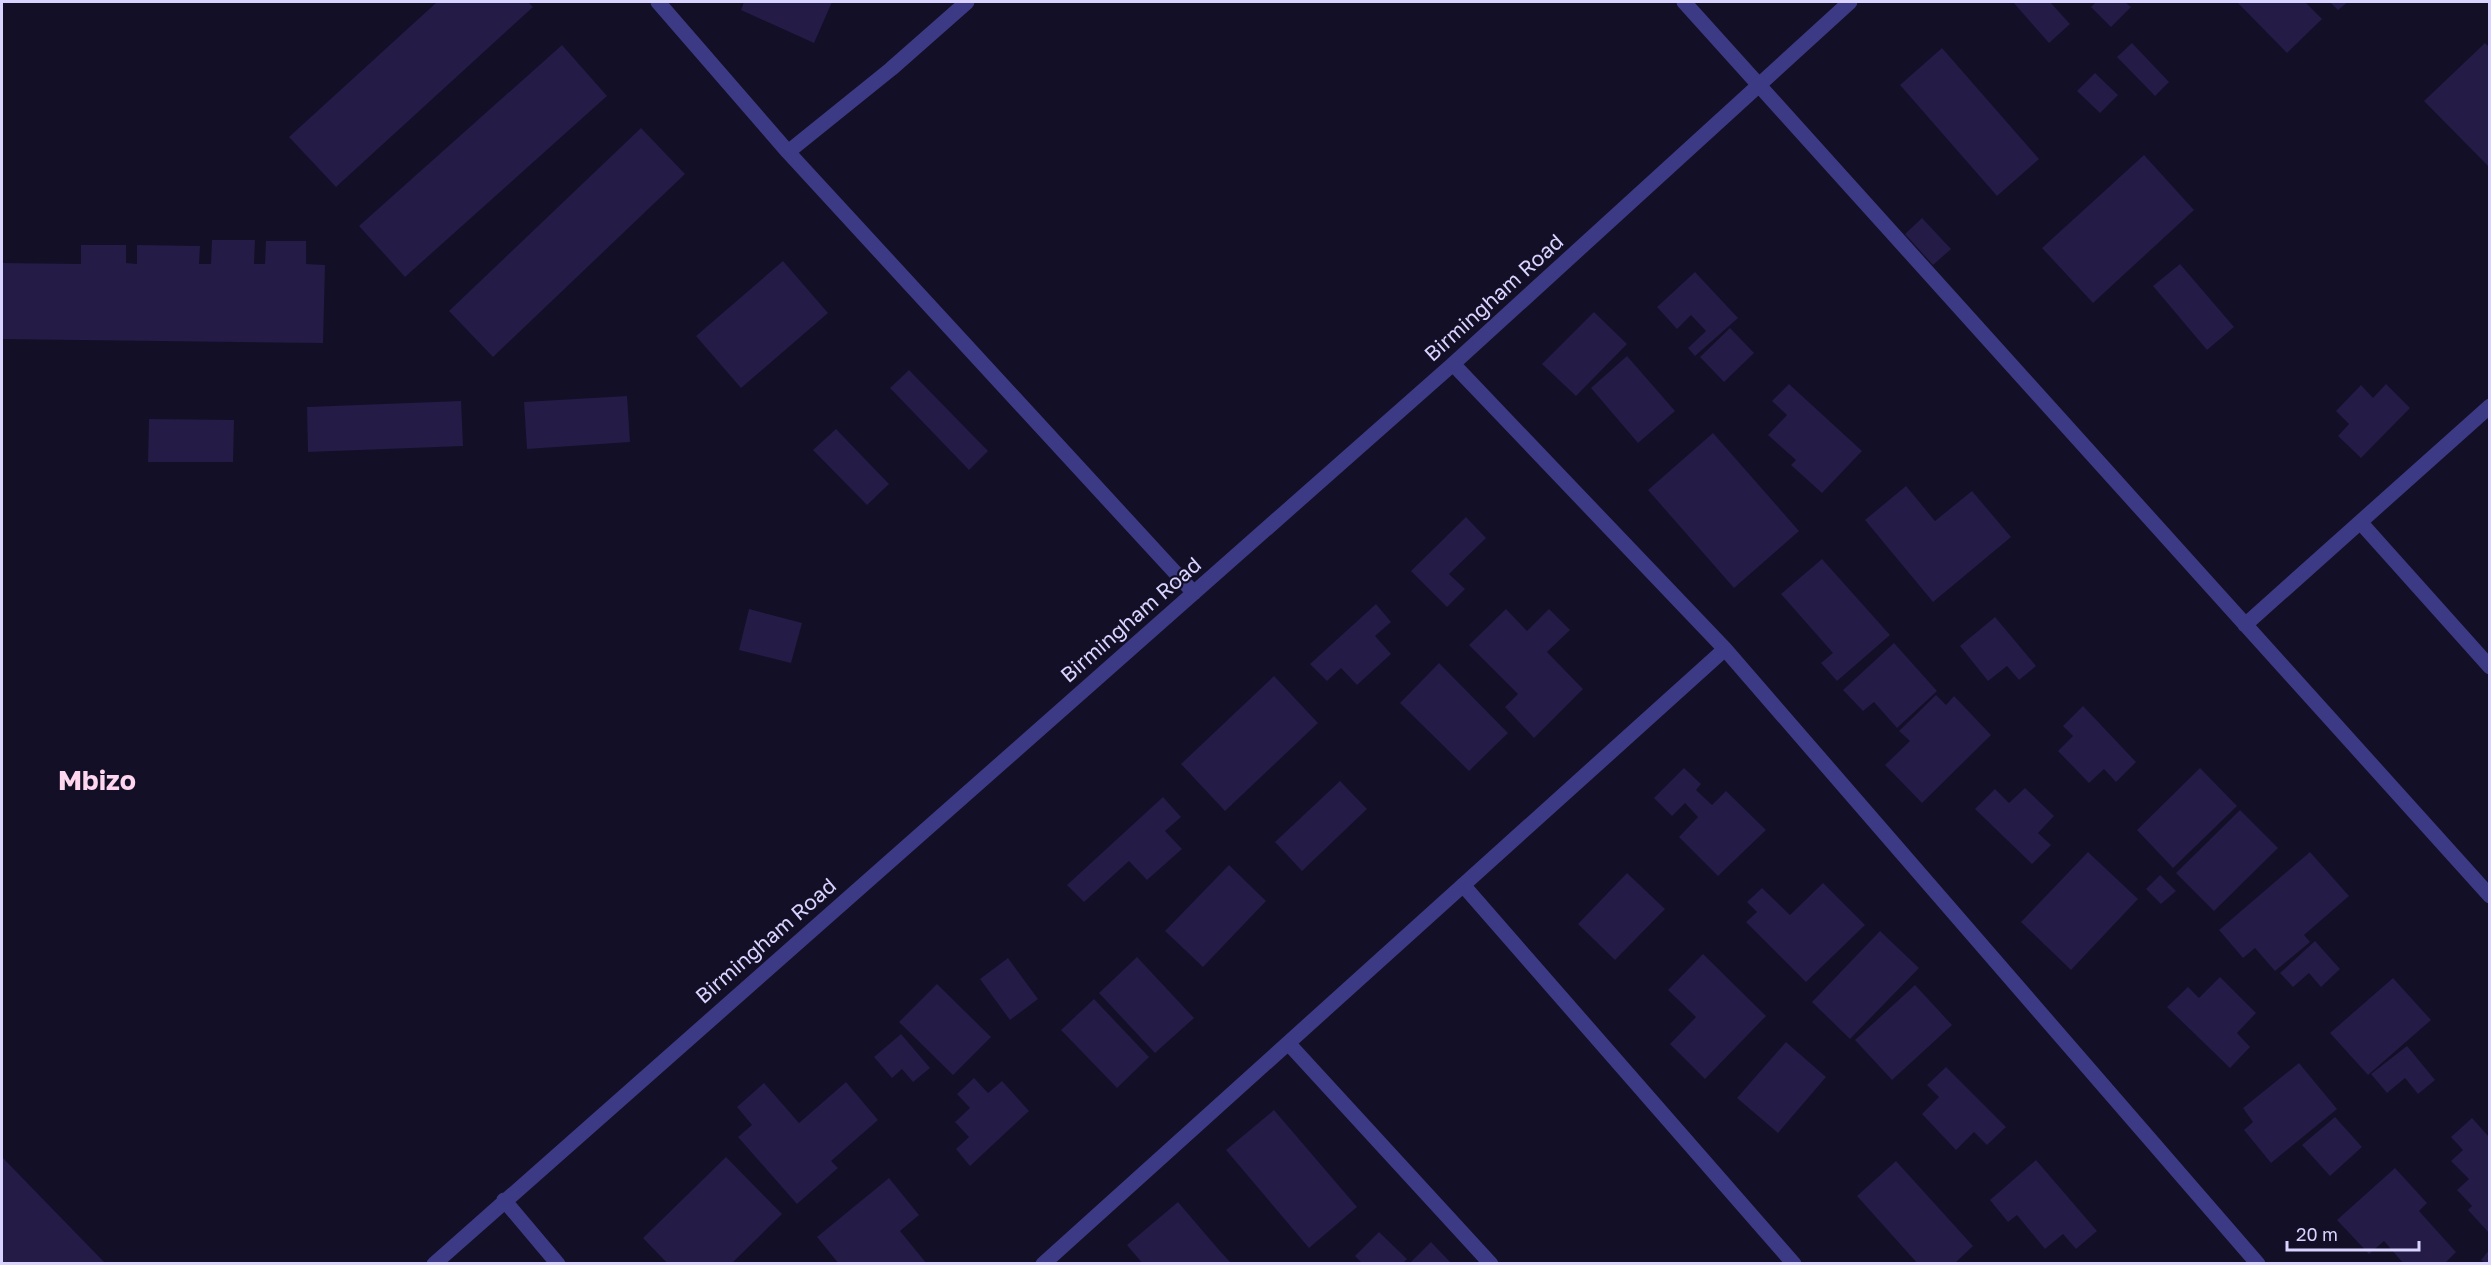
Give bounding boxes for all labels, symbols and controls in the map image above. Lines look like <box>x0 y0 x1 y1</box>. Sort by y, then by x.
street label: Birmingham Road <box>1418 228 1568 366</box>
street label: Birmingham Road <box>1055 551 1206 687</box>
district label: Mbizo <box>58 764 136 796</box>
street label: Birmingham Road <box>690 872 841 1008</box>
scale bar <box>2287 1214 2419 1252</box>
text: 20 m <box>2296 1223 2338 1245</box>

